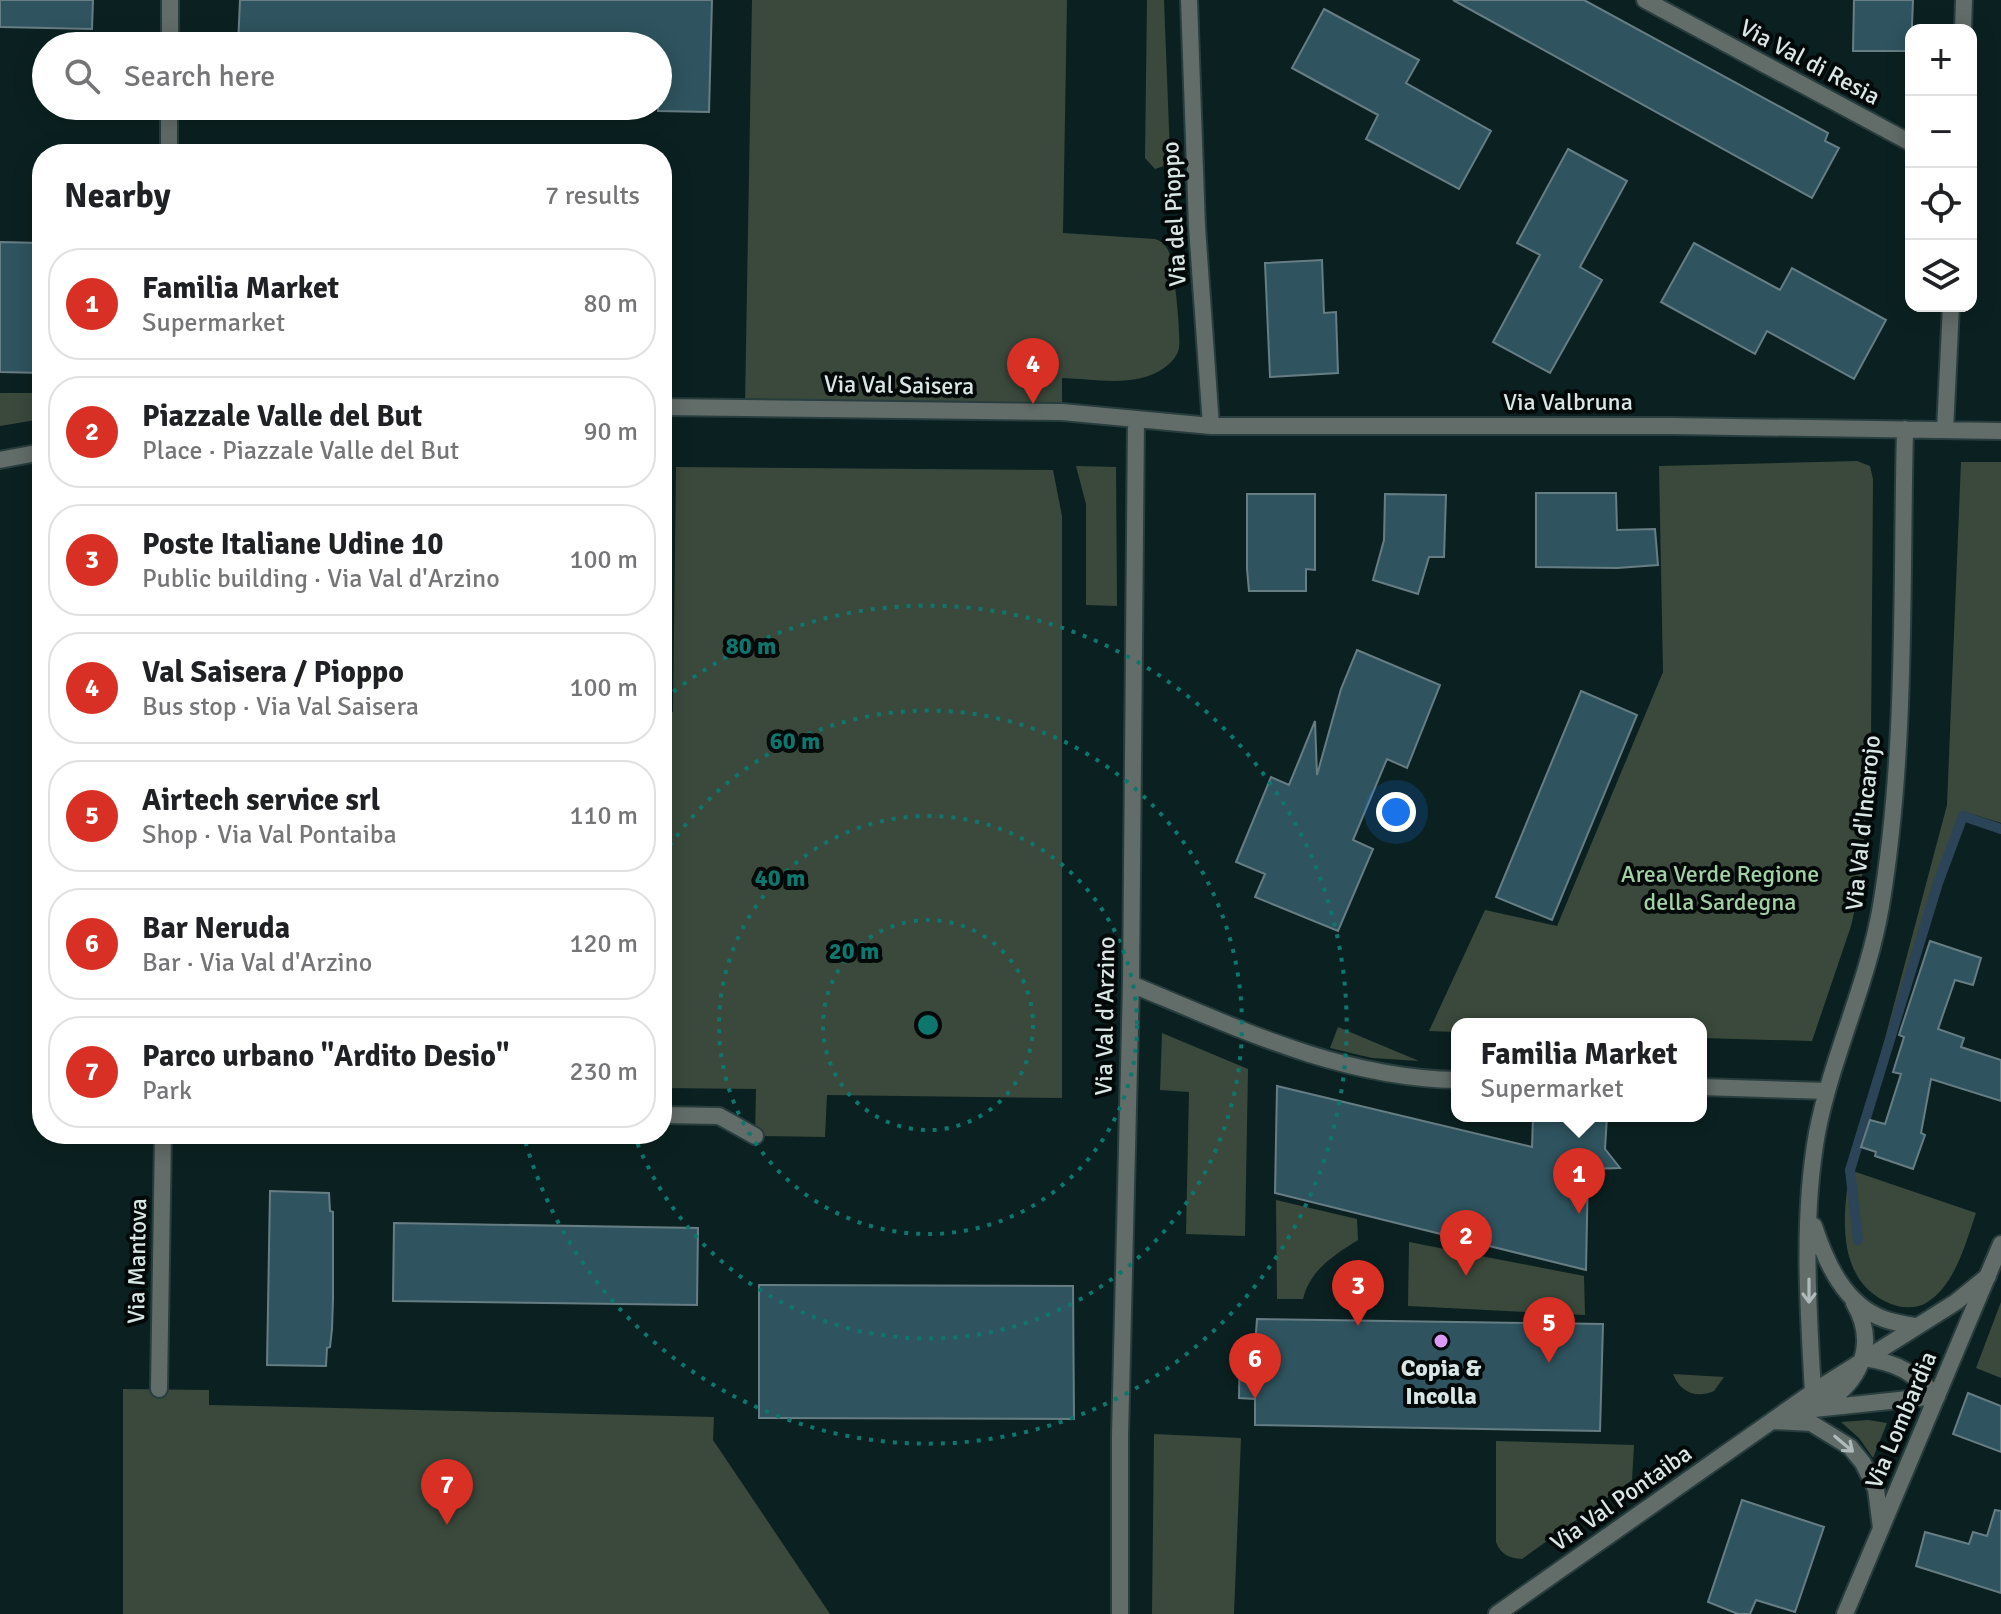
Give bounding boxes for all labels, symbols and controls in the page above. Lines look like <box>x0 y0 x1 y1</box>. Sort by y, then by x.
street label: Via Val di Resia <box>1735 12 1885 112</box>
map controls <box>1905 24 1977 312</box>
button: + <box>1905 24 1977 96</box>
search box <box>32 32 672 120</box>
icon: search <box>60 54 104 98</box>
text: Search here <box>124 58 275 95</box>
button: − <box>1905 96 1977 168</box>
street label: Via del Pioppo <box>1155 141 1193 287</box>
button: locate <box>1905 168 1977 240</box>
text: Nearby <box>64 175 171 217</box>
text: 7 results <box>545 180 640 212</box>
button: layers <box>1905 240 1977 312</box>
text: Familia Market <box>142 270 339 307</box>
text: 1 <box>85 288 99 320</box>
text: 80 m <box>583 288 638 320</box>
text: Supermarket <box>142 307 285 339</box>
pin: 4 <box>1007 338 1059 404</box>
street label: Via Val Saisera <box>824 369 974 401</box>
street label: Via Valbruna <box>1503 387 1633 417</box>
text: Piazzale Valle del But <box>142 398 422 435</box>
text: 2 <box>85 416 99 448</box>
text: 90 m <box>583 416 638 448</box>
text: Place · Piazzale Valle del But <box>142 435 459 467</box>
text: Poste Italiane Udine 10 <box>142 526 443 563</box>
text: 3 <box>85 544 99 576</box>
text: 100 m <box>569 544 638 576</box>
text: Public building · Via Val d'Arzino <box>142 563 500 595</box>
text: 80 m <box>726 631 776 661</box>
text: Val Saisera / Pioppo <box>142 654 404 691</box>
text: 4 <box>85 672 99 704</box>
text: 100 m <box>569 672 638 704</box>
text: Bus stop · Via Val Saisera <box>142 691 419 723</box>
text: 60 m <box>770 726 820 756</box>
street label: Via Val d'Incarojo <box>1839 734 1887 912</box>
text: Airtech service srl <box>142 782 380 819</box>
your location <box>1376 792 1416 832</box>
text: 5 <box>85 800 99 832</box>
text: 110 m <box>569 800 638 832</box>
text: Shop · Via Val Pontaiba <box>142 819 397 851</box>
park label: Area Verde Regione della Sardegna <box>1621 859 1819 917</box>
text: 40 m <box>755 863 805 893</box>
text: Bar Neruda <box>142 910 290 947</box>
text: 6 <box>85 928 99 960</box>
text: 120 m <box>569 928 638 960</box>
text: 20 m <box>829 936 879 966</box>
street label: Via Val d'Arzino <box>1089 936 1121 1096</box>
text: Bar · Via Val d'Arzino <box>142 947 372 979</box>
centre of rings <box>914 1011 942 1039</box>
popup <box>1451 1018 1707 1122</box>
text: Familia Market <box>1480 1036 1678 1073</box>
text: Parco urbano "Ardito Desio" <box>142 1038 509 1075</box>
text: 7 <box>85 1056 99 1088</box>
text: 230 m <box>569 1056 638 1088</box>
text: Supermarket <box>1480 1073 1624 1105</box>
text: Park <box>142 1075 192 1107</box>
pin: 1 <box>1553 1148 1605 1214</box>
street label: Via Mantova <box>121 1198 153 1324</box>
pin: 2 <box>1440 1210 1492 1276</box>
pin: 3 <box>1332 1260 1384 1326</box>
one-way arrow <box>1801 1277 1817 1304</box>
pin: 5 <box>1523 1297 1575 1363</box>
marker: Copia & Incolla <box>1432 1332 1450 1350</box>
pin: 6 <box>1229 1333 1281 1399</box>
street label: Via Lombardia <box>1859 1347 1943 1493</box>
place label: Copia & Incolla <box>1401 1353 1481 1411</box>
one-way arrow <box>1833 1435 1854 1453</box>
street label: Via Val Pontaiba <box>1545 1438 1697 1558</box>
pin: 7 <box>421 1459 473 1525</box>

